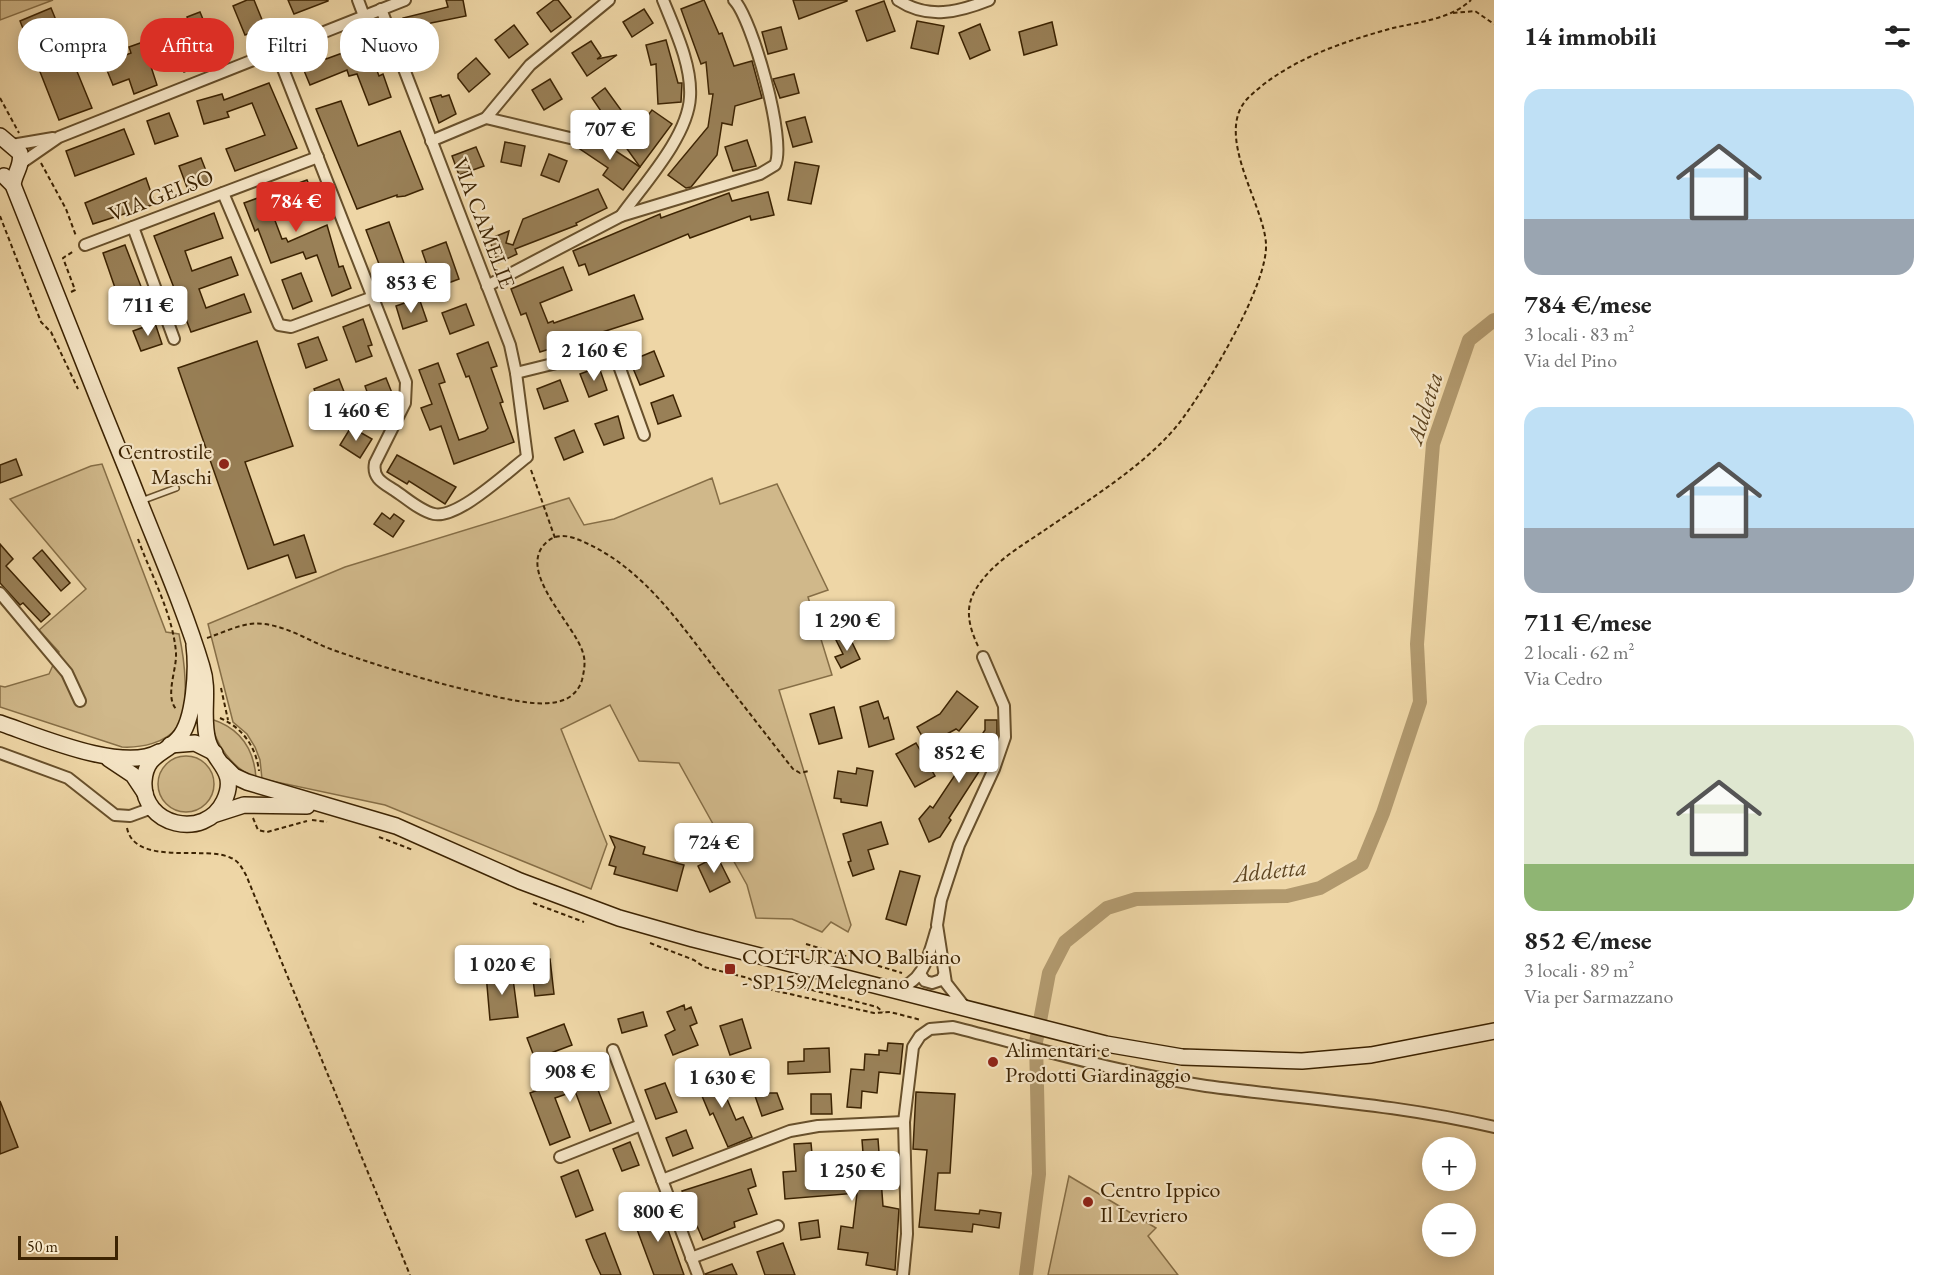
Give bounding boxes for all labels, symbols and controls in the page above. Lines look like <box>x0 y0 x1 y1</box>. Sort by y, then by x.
chip: Compra <box>18 18 128 72</box>
chip: Affitta <box>140 18 234 72</box>
chip: Filtri <box>246 18 328 72</box>
chip: Nuovo <box>340 18 439 72</box>
text: 14 immobili <box>1524 19 1657 53</box>
icon: filters <box>1881 20 1914 53</box>
pin: 707 € <box>568 110 652 161</box>
text: 707 € <box>584 116 636 142</box>
icon: home <box>1665 128 1773 236</box>
street label: VIA CAMELIE <box>446 154 522 292</box>
street label: VIA GELSO <box>104 162 218 228</box>
pin: 784 € <box>254 182 338 233</box>
text: 784 € <box>270 188 322 214</box>
pin: 853 € <box>369 263 453 314</box>
text: 853 € <box>385 269 437 295</box>
pin: 711 € <box>106 286 190 337</box>
text: 784 €/mese <box>1524 287 1652 321</box>
text: 711 € <box>122 292 174 318</box>
text: 3 locali · 83 m² <box>1524 321 1635 347</box>
pin: 2 160 € <box>539 331 649 382</box>
text: 2 160 € <box>561 337 627 363</box>
text: Via del Pino <box>1524 347 1617 373</box>
water label: Addetta <box>1398 368 1450 450</box>
pin: 1 460 € <box>301 391 411 442</box>
text: 1 460 € <box>323 397 389 423</box>
place label: Centrostile Maschi <box>118 437 212 491</box>
icon: home <box>1665 446 1773 554</box>
marker: Centrostile Maschi <box>217 457 231 471</box>
pin: 1 290 € <box>792 601 902 652</box>
text: 711 €/mese <box>1524 605 1652 639</box>
text: 1 290 € <box>814 607 880 633</box>
text: 2 locali · 62 m² <box>1524 639 1635 665</box>
text: Via Cedro <box>1524 665 1602 691</box>
pin: 852 € <box>917 733 1001 784</box>
text: 852 € <box>933 739 985 765</box>
icon: home <box>1665 764 1773 872</box>
pin: 724 € <box>672 823 756 874</box>
text: 724 € <box>688 829 740 855</box>
water label: Addetta <box>1230 851 1308 889</box>
text: 852 €/mese <box>1524 923 1652 957</box>
place label: COLTURANO Balbiano - SP159/Melegnano <box>742 942 961 996</box>
pin: 1 020 € <box>447 945 557 996</box>
text: 1 020 € <box>469 951 535 977</box>
text: 3 locali · 89 m² <box>1524 957 1635 983</box>
marker: COLTURANO Balbiano - SP159/Melegnano <box>723 962 737 976</box>
text: Via per Sarmazzano <box>1524 983 1673 1009</box>
place label: Alimentari e Prodotti Giardinaggio <box>1004 1035 1191 1089</box>
pin: 908 € <box>528 1052 612 1103</box>
marker: Alimentari e Prodotti Giardinaggio <box>986 1055 1000 1069</box>
text: 908 € <box>544 1058 596 1084</box>
pin: 1 630 € <box>667 1058 777 1109</box>
text: 1 630 € <box>689 1064 755 1090</box>
map controls <box>1422 1137 1476 1257</box>
button: + <box>1422 1137 1476 1191</box>
pin: 1 250 € <box>797 1151 907 1202</box>
text: 1 250 € <box>819 1157 885 1183</box>
place label: Centro Ippico Il Levriero <box>1100 1175 1221 1229</box>
pin: 800 € <box>616 1192 700 1243</box>
marker: Centro Ippico Il Levriero <box>1081 1195 1095 1209</box>
text: 800 € <box>632 1198 684 1224</box>
button: − <box>1422 1203 1476 1257</box>
scale bar <box>18 1233 118 1260</box>
text: 50 m <box>27 1236 58 1257</box>

